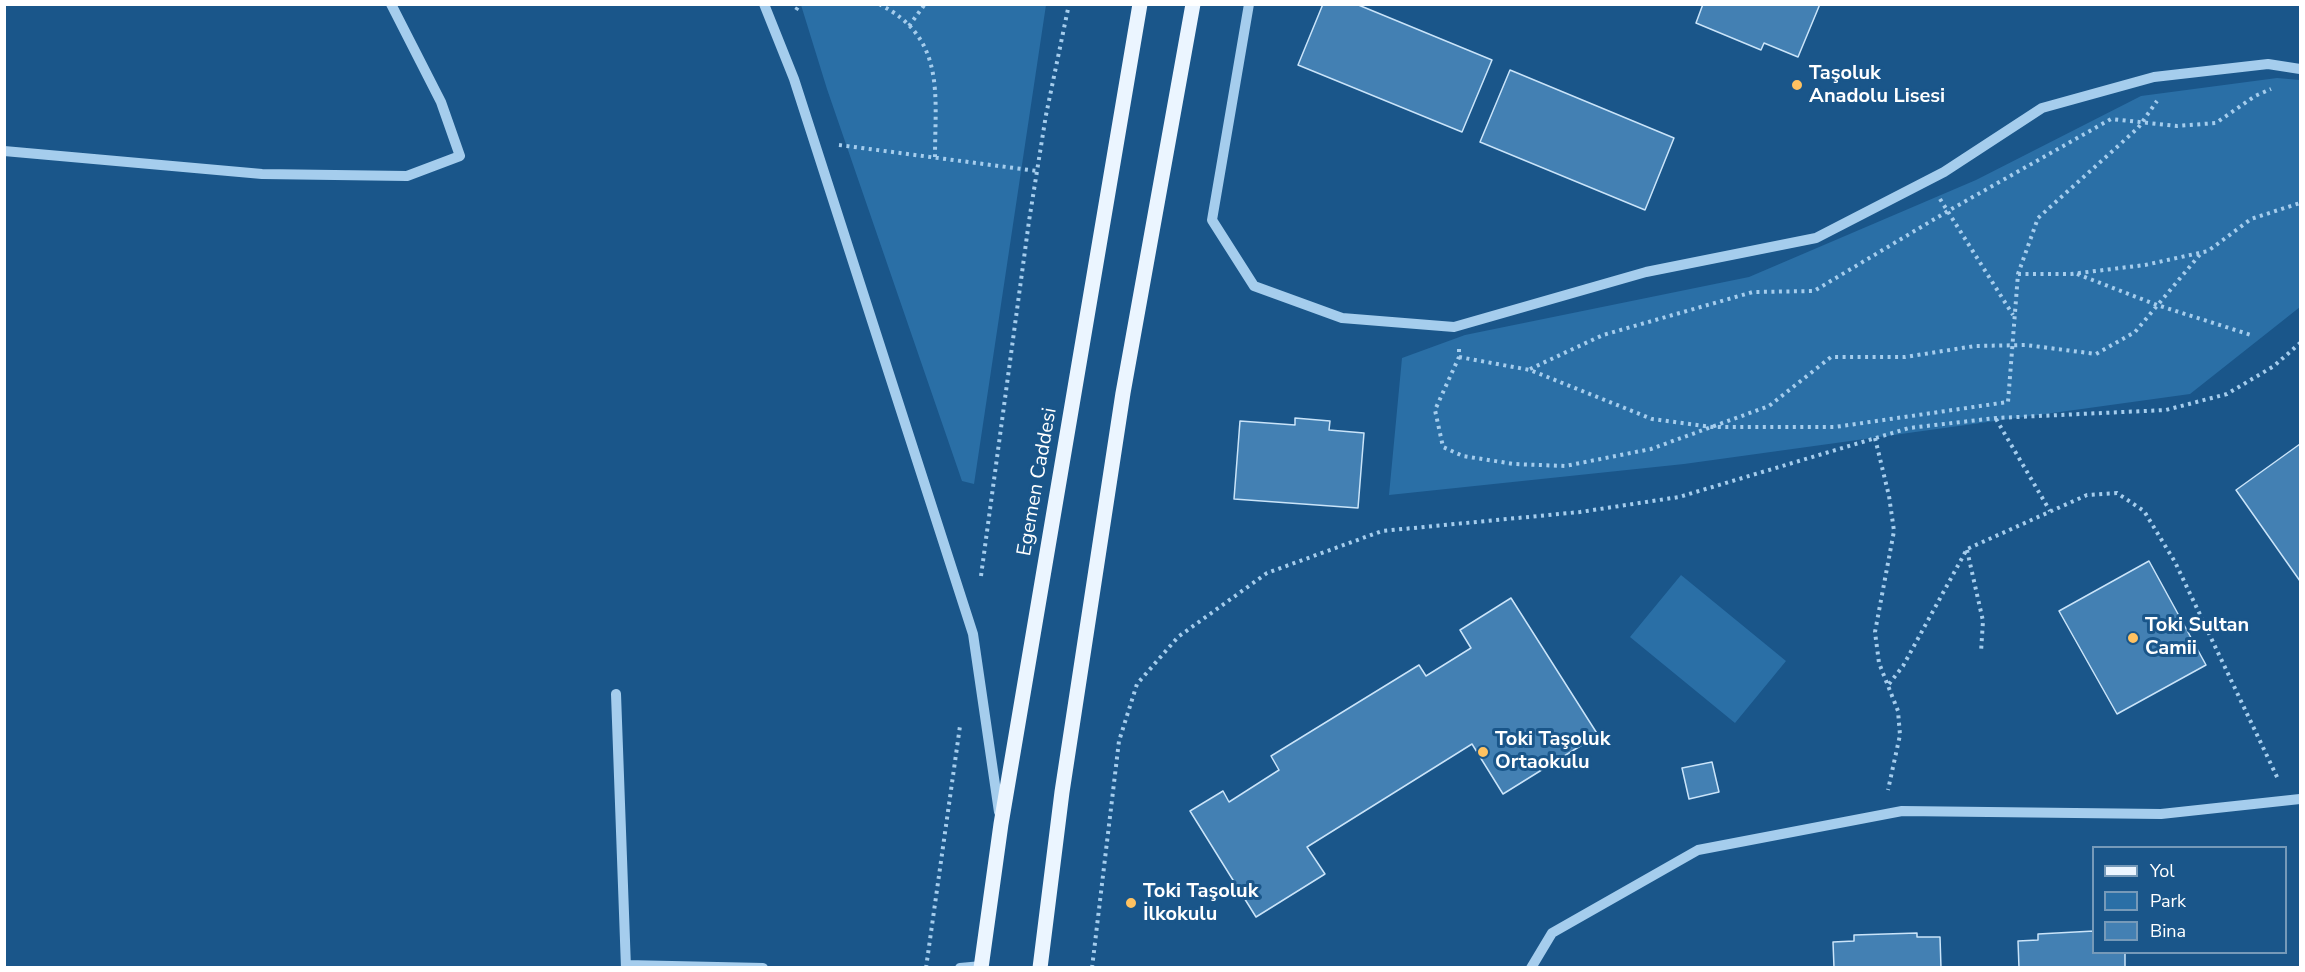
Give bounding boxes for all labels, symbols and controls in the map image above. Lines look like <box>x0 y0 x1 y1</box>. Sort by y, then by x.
place label: Taşoluk Anadolu Lisesi <box>1809 62 1945 109</box>
marker: Taşoluk Anadolu Lisesi <box>1790 78 1804 92</box>
street label: Egemen Caddesi <box>1013 406 1063 558</box>
place label: Toki Sultan Camii <box>2145 614 2249 661</box>
marker: Toki Sultan Camii <box>2126 631 2140 645</box>
place label: Toki Taşoluk Ortaokulu <box>1495 728 1610 775</box>
marker: Toki Taşoluk Ortaokulu <box>1476 745 1490 759</box>
legend <box>2092 846 2287 954</box>
text: Yol <box>2150 859 2175 883</box>
place label: Toki Taşoluk İlkokulu <box>1143 880 1258 927</box>
text: Park <box>2150 889 2186 913</box>
marker: Toki Taşoluk İlkokulu <box>1124 896 1138 910</box>
text: Bina <box>2150 919 2186 943</box>

